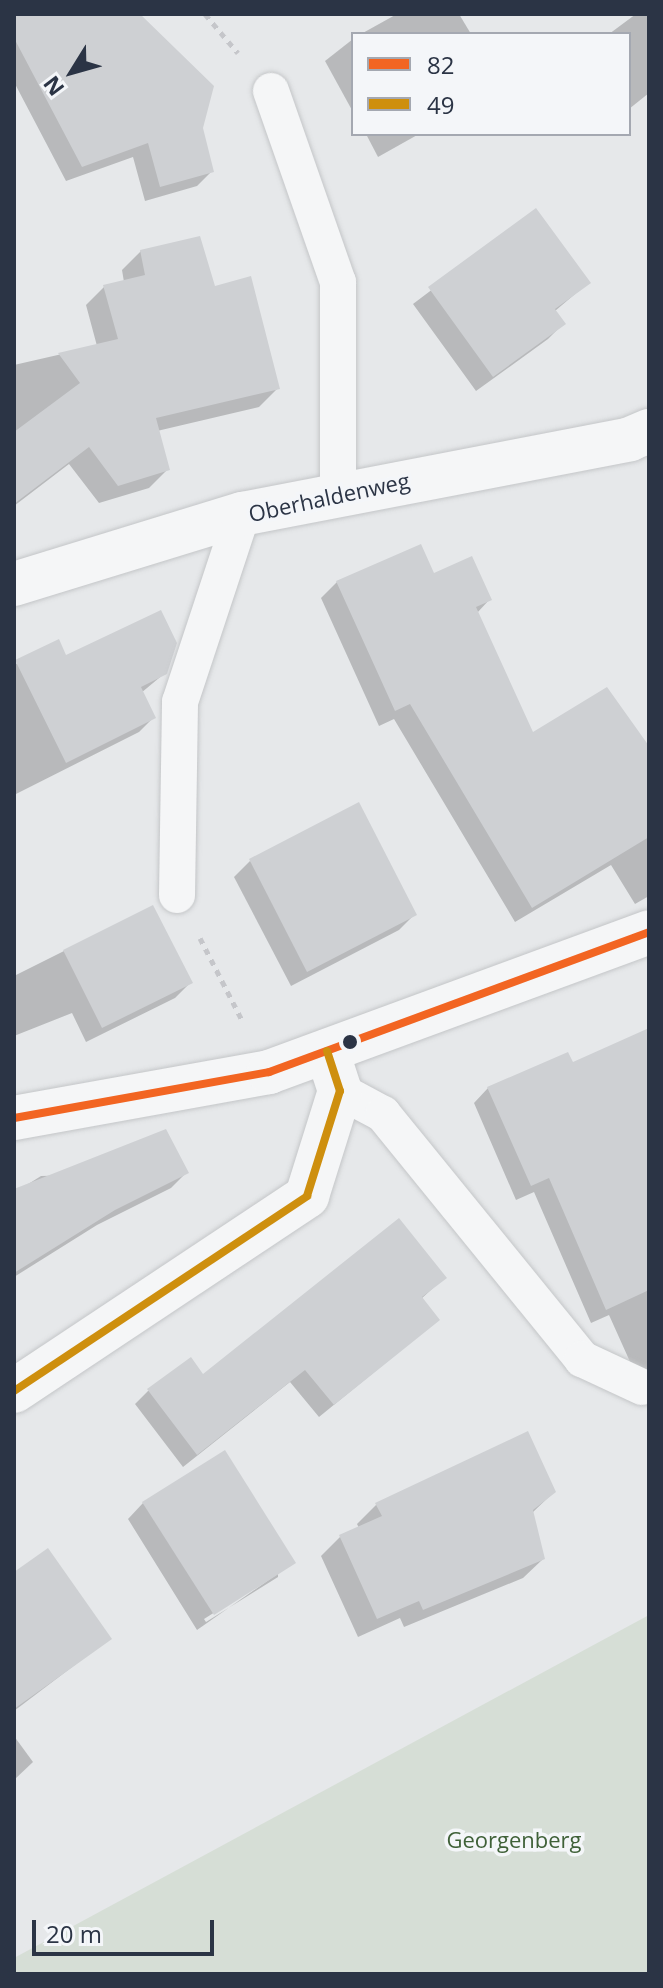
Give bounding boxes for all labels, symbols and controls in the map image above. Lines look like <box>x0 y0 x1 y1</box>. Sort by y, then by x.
north arrow <box>32 32 112 112</box>
legend <box>351 32 631 136</box>
text: 82 <box>427 48 454 81</box>
text: N <box>35 70 70 103</box>
text: 49 <box>427 88 454 121</box>
street label: Oberhaldenweg <box>246 467 412 527</box>
unlabelled marker <box>342 1034 358 1050</box>
park label: Georgenberg <box>446 1827 582 1853</box>
scale bar <box>36 1904 218 1954</box>
text: 20 m <box>46 1917 102 1950</box>

